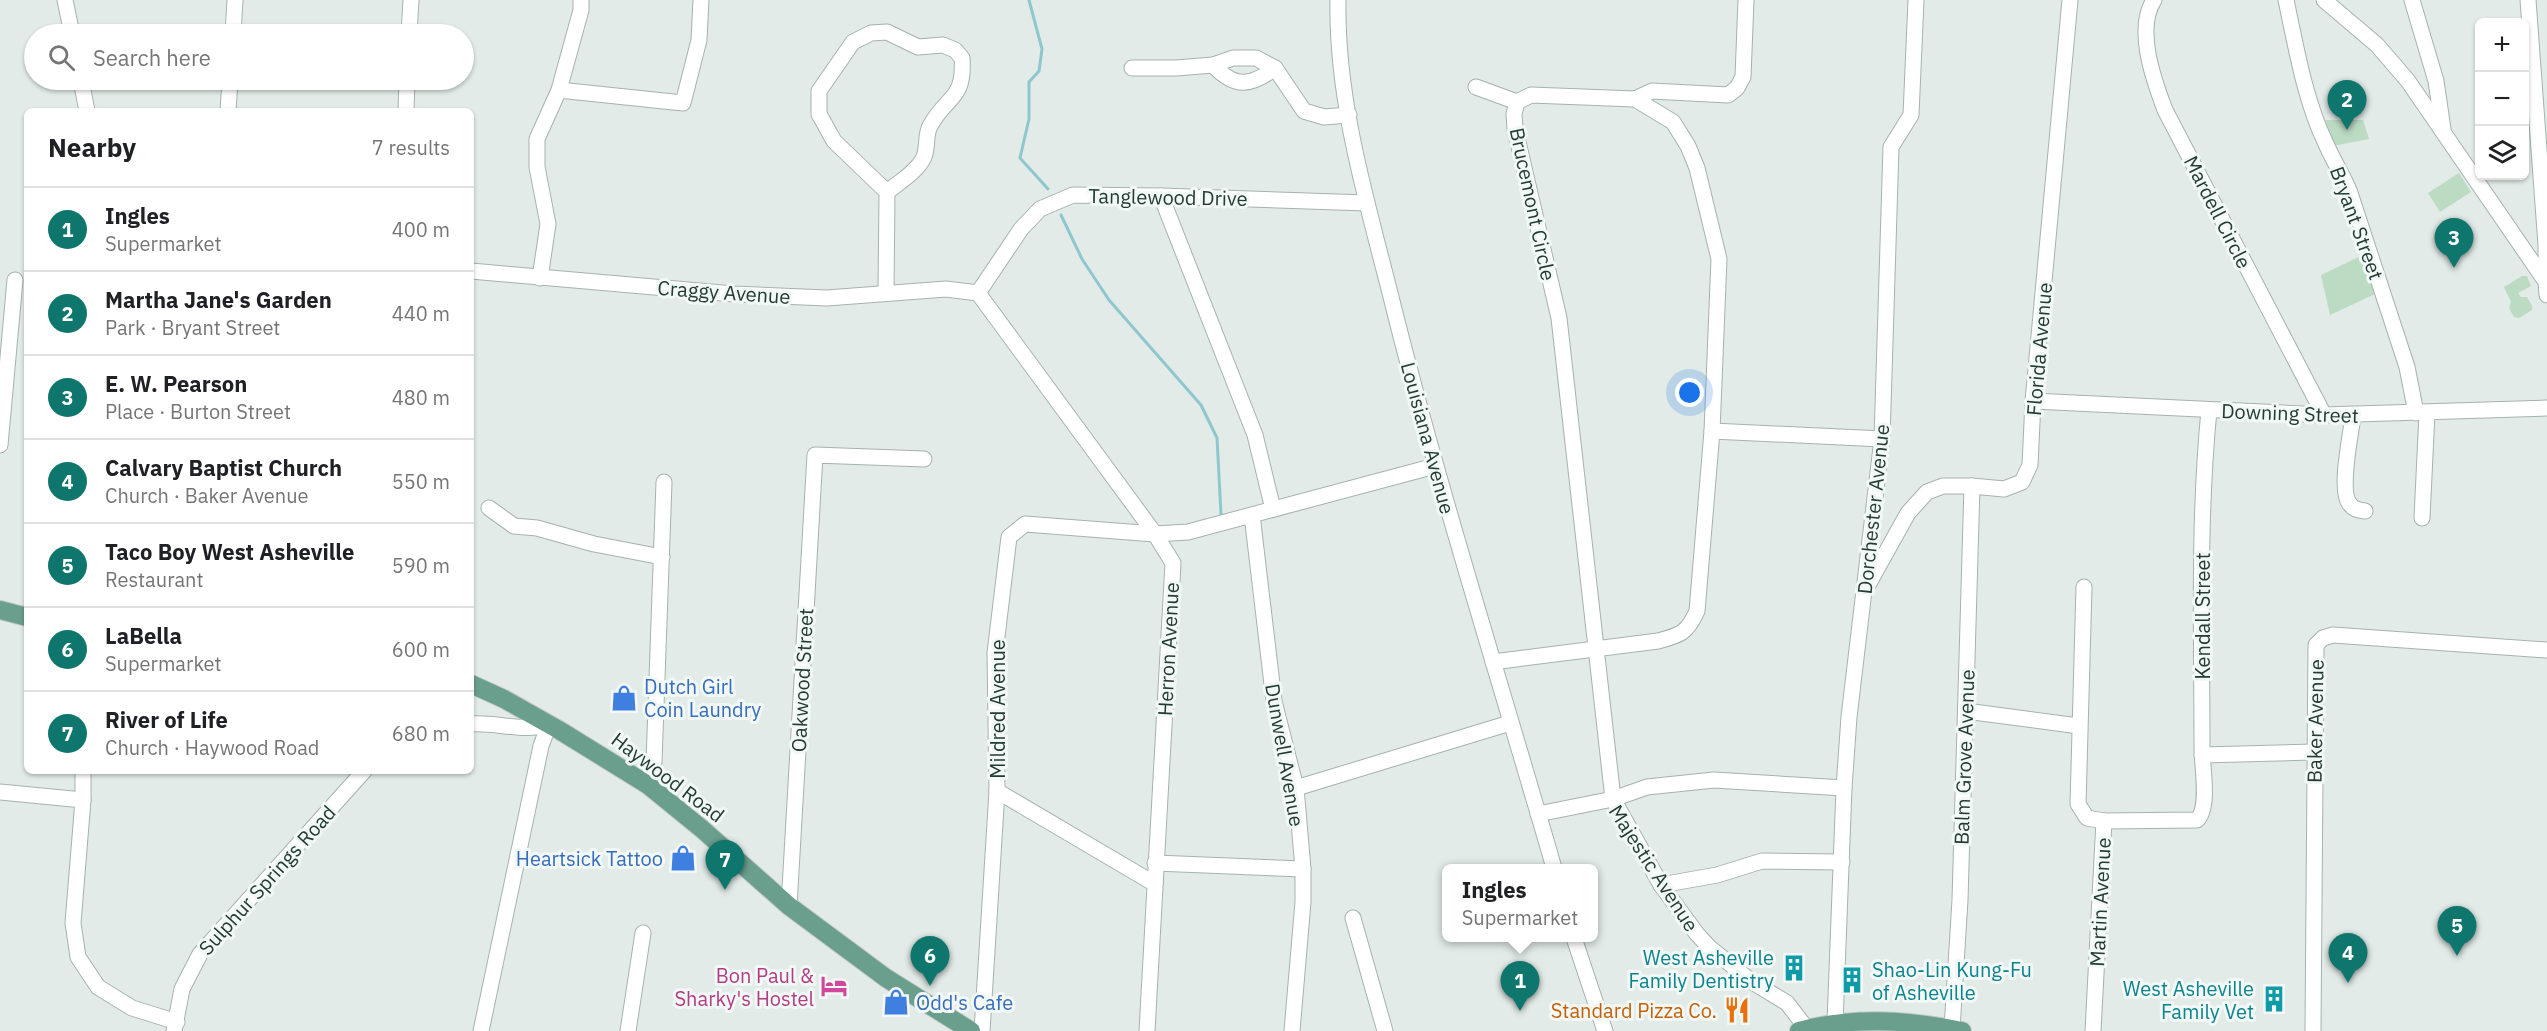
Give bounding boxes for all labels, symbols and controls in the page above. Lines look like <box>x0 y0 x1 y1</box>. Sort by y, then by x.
map controls <box>2475 18 2529 180</box>
button: + <box>2475 18 2529 72</box>
search box <box>24 24 474 90</box>
icon: search <box>45 41 78 74</box>
text: Search here <box>93 43 211 72</box>
button: − <box>2475 72 2529 126</box>
pin: 2 <box>2328 80 2366 130</box>
street label: Brucemont Circle <box>1504 125 1562 283</box>
button: layers <box>2475 126 2529 180</box>
text: Nearby <box>48 130 136 164</box>
text: 7 results <box>372 134 450 161</box>
street label: Mardell Circle <box>2178 151 2258 273</box>
street label: Bryant Street <box>2324 162 2390 284</box>
street label: Tanglewood Drive <box>1088 182 1248 212</box>
text: Ingles <box>105 201 170 230</box>
text: 1 <box>62 216 74 243</box>
text: 400 m <box>392 216 450 243</box>
pin: 3 <box>2434 218 2474 268</box>
text: Supermarket <box>105 230 222 257</box>
street label: Craggy Avenue <box>657 274 791 310</box>
street label: Florida Avenue <box>2020 281 2058 417</box>
text: Martha Jane's Garden <box>105 285 332 314</box>
text: 2 <box>62 300 74 327</box>
text: 440 m <box>392 300 450 327</box>
text: Park · Bryant Street <box>105 314 280 341</box>
street label: Louisiana Avenue <box>1395 359 1461 517</box>
text: E. W. Pearson <box>105 369 247 398</box>
your location <box>1675 378 1704 407</box>
text: 3 <box>62 384 74 411</box>
text: 480 m <box>392 384 450 411</box>
street label: Downing Street <box>2221 397 2359 429</box>
text: Place · Burton Street <box>105 398 291 425</box>
street label: Dorchester Avenue <box>1851 423 1895 595</box>
text: Calvary Baptist Church <box>105 453 342 482</box>
text: 4 <box>62 468 74 495</box>
text: 550 m <box>392 468 450 495</box>
text: Church · Baker Avenue <box>105 482 309 509</box>
text: Taco Boy West Asheville <box>105 537 354 566</box>
text: 5 <box>62 552 74 579</box>
text: 590 m <box>392 552 450 579</box>
street label: Kendall Street <box>2189 552 2216 680</box>
text: Restaurant <box>105 566 203 593</box>
street label: Herron Avenue <box>1151 581 1185 716</box>
street label: Oakwood Street <box>785 607 819 753</box>
text: LaBella <box>105 621 182 650</box>
text: 6 <box>62 636 74 663</box>
text: 600 m <box>392 636 450 663</box>
street label: Mildred Avenue <box>984 639 1011 779</box>
text: Supermarket <box>105 650 222 677</box>
street label: Baker Avenue <box>2300 659 2330 783</box>
street label: Balm Grove Avenue <box>1947 669 1981 845</box>
place label: Dutch Girl Coin Laundry <box>644 673 761 723</box>
street label: Dunwell Avenue <box>1259 681 1311 829</box>
shop icon: Dutch Girl Coin Laundry <box>609 683 639 713</box>
text: River of Life <box>105 705 228 734</box>
text: 7 <box>62 720 74 747</box>
text: 680 m <box>392 720 450 747</box>
street label: Haywood Road <box>606 726 730 828</box>
text: Church · Haywood Road <box>105 734 319 761</box>
street label: Sulphur Springs Road <box>192 799 342 961</box>
street label: Majestic Avenue <box>1603 799 1705 937</box>
street label: Martin Avenue <box>2083 837 2117 967</box>
pin: 7 <box>706 840 744 890</box>
shop icon: Heartsick Tattoo <box>668 843 698 873</box>
place label: Heartsick Tattoo <box>516 845 663 872</box>
popup <box>1442 864 1598 942</box>
text: Ingles <box>1462 875 1527 904</box>
text: Supermarket <box>1462 904 1578 931</box>
pin: 5 <box>2438 906 2476 956</box>
pin: 4 <box>2328 934 2368 983</box>
pin: 6 <box>910 936 950 986</box>
place label: West Asheville Family Dentistry <box>1629 944 1774 994</box>
building icon: West Asheville Family Dentistry <box>1779 953 1809 983</box>
place label: Shao-Lin Kung-Fu of Asheville <box>1872 956 2032 1006</box>
place label: Bon Paul & Sharky's Hostel <box>674 962 814 1012</box>
pin: 1 <box>1500 962 1540 1011</box>
building icon: Shao-Lin Kung-Fu of Asheville <box>1837 965 1867 995</box>
hotel icon: Bon Paul & Sharky's Hostel <box>819 971 849 1001</box>
place label: West Asheville Family Vet <box>2123 975 2254 1025</box>
building icon: West Asheville Family Vet <box>2259 984 2289 1014</box>
shop icon: Odd's Cafe <box>881 987 911 1017</box>
place label: Odd's Cafe <box>916 989 1013 1016</box>
restaurant icon: Standard Pizza Co. <box>1722 995 1752 1025</box>
place label: Standard Pizza Co. <box>1551 997 1717 1024</box>

